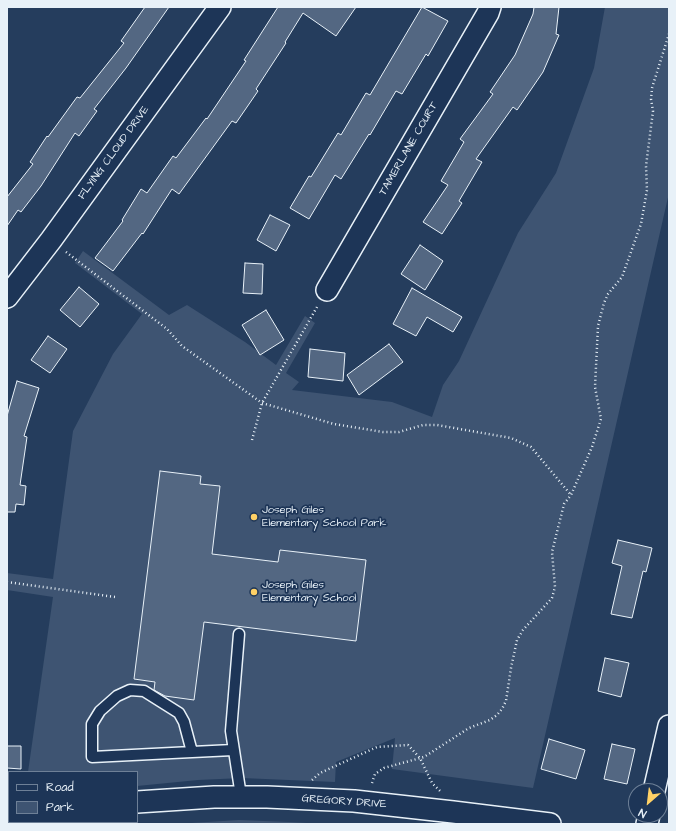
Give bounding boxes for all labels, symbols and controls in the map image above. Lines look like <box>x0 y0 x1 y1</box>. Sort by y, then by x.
street label: TAMERLANE COURT <box>377 100 441 198</box>
street label: FLYING CLOUD DRIVE <box>76 104 152 202</box>
place label: Joseph Giles Elementary School Park <box>262 504 386 530</box>
marker: Joseph Giles Elementary School Park <box>249 512 259 522</box>
place label: Joseph Giles Elementary School <box>262 579 356 605</box>
marker: Joseph Giles Elementary School <box>249 587 259 597</box>
legend <box>8 771 138 823</box>
text: Road <box>46 779 74 796</box>
north arrow <box>628 783 668 823</box>
street label: GREGORY DRIVE <box>301 792 387 812</box>
text: Park <box>46 799 74 816</box>
text: N <box>636 805 649 821</box>

